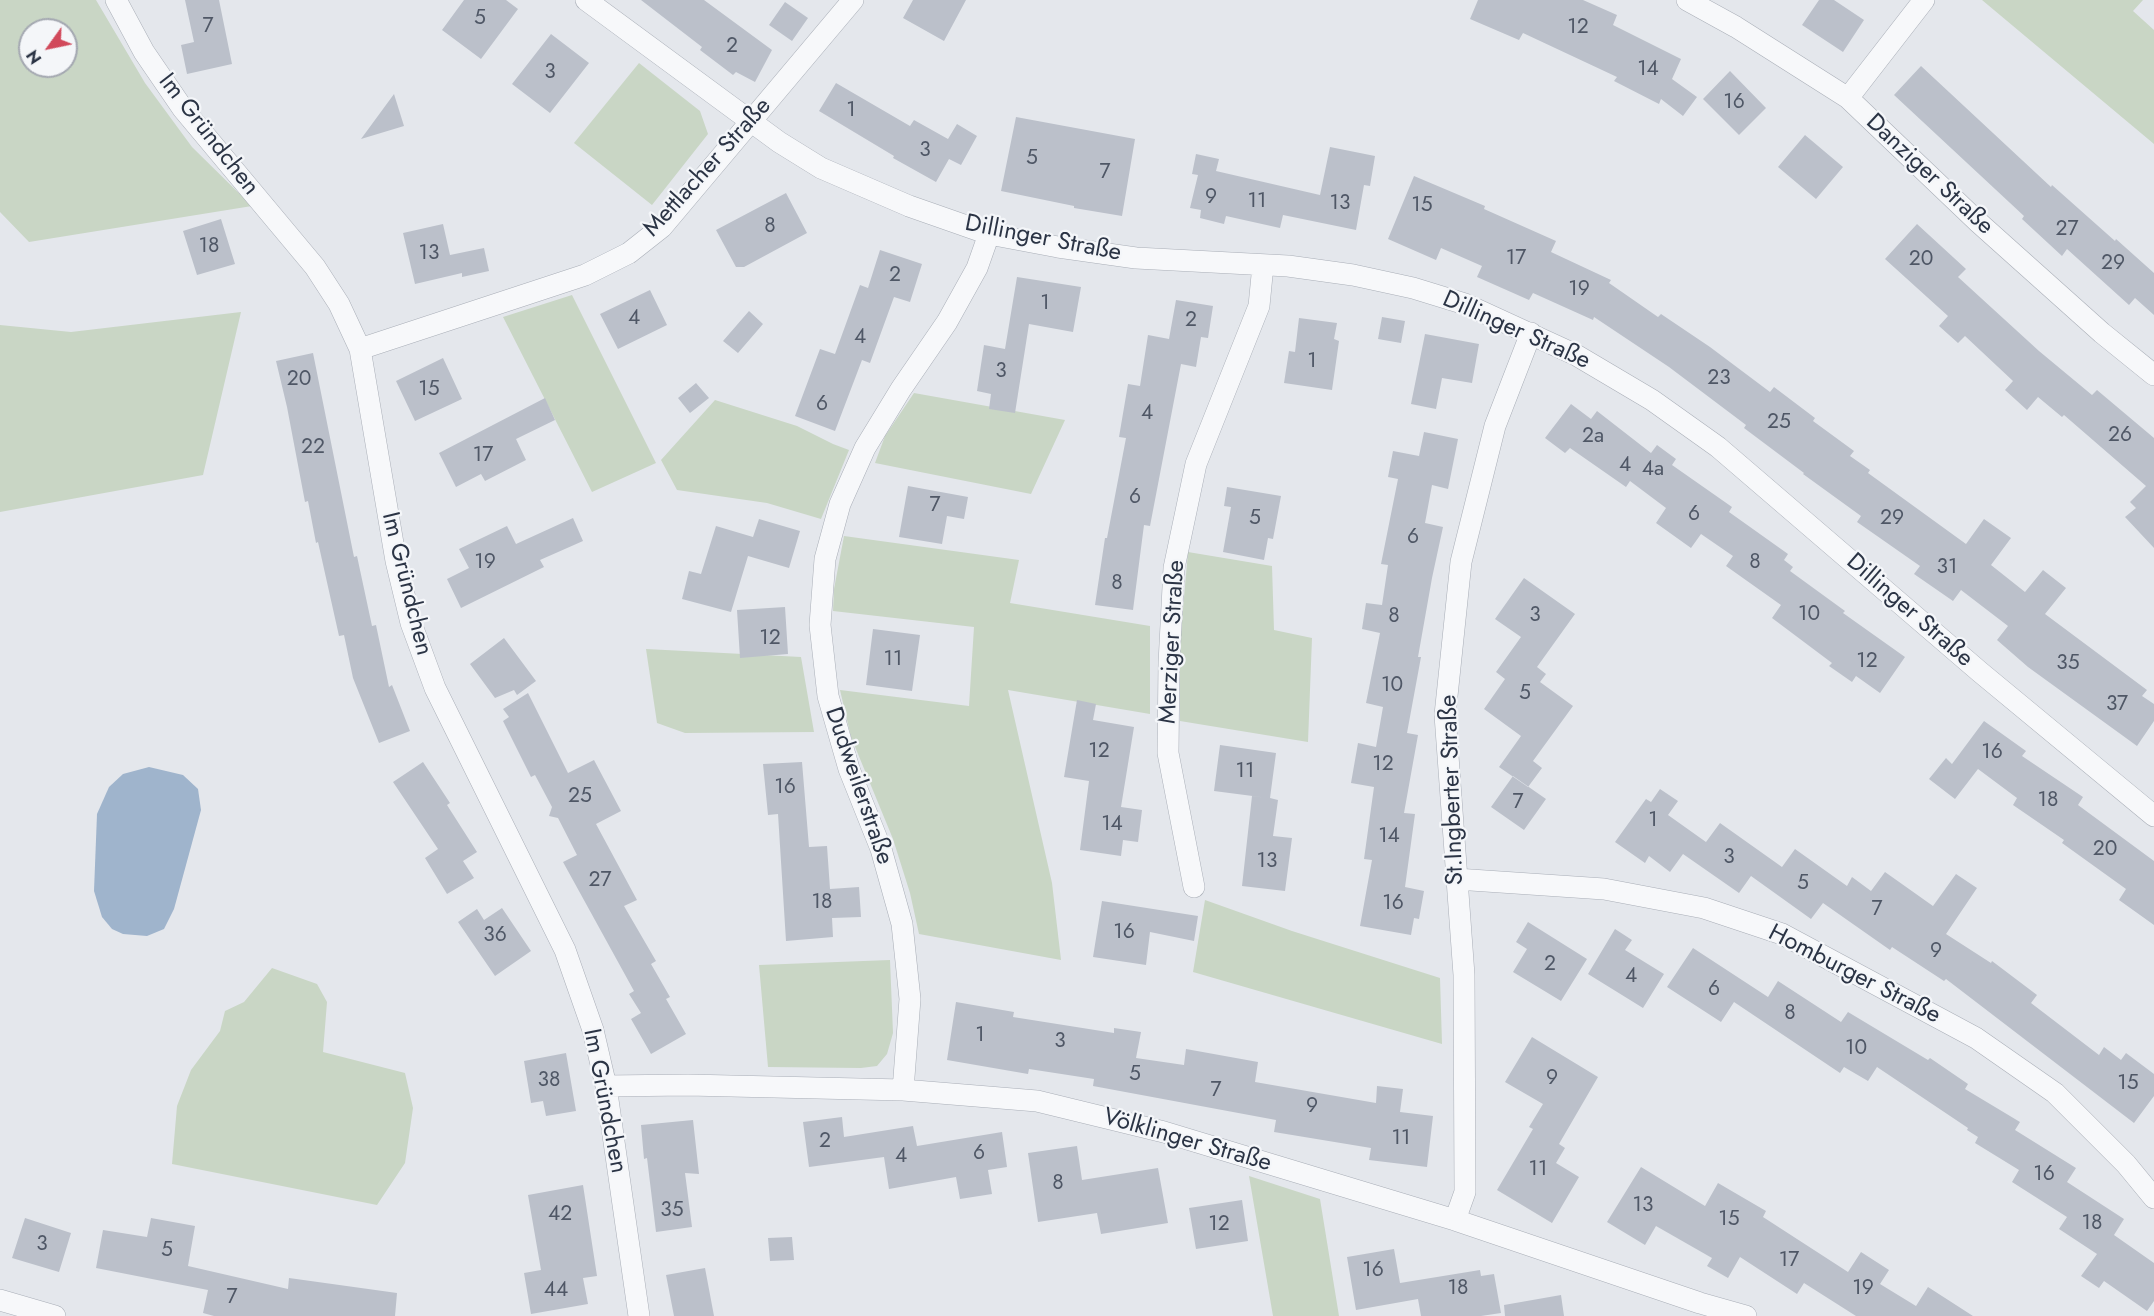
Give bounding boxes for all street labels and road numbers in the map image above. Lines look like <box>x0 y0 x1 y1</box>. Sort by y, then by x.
street label: Im Gründchen <box>152 68 264 202</box>
street label: Mettlacher Straße <box>638 93 778 243</box>
street label: Danziger Straße <box>1859 109 1999 241</box>
street label: Dillinger Straße <box>962 210 1124 268</box>
street label: Dillinger Straße <box>1438 286 1594 376</box>
street label: Im Gründchen <box>374 509 438 659</box>
street label: Dillinger Straße <box>1840 548 1978 674</box>
street label: Merziger Straße <box>1154 559 1192 725</box>
street label: St.Ingberter Straße <box>1435 694 1471 886</box>
street label: Dudweilerstraße <box>818 704 898 868</box>
street label: Homburger Straße <box>1763 919 1945 1031</box>
street label: Im Gründchen <box>576 1026 632 1176</box>
street label: Völklinger Straße <box>1100 1103 1274 1179</box>

